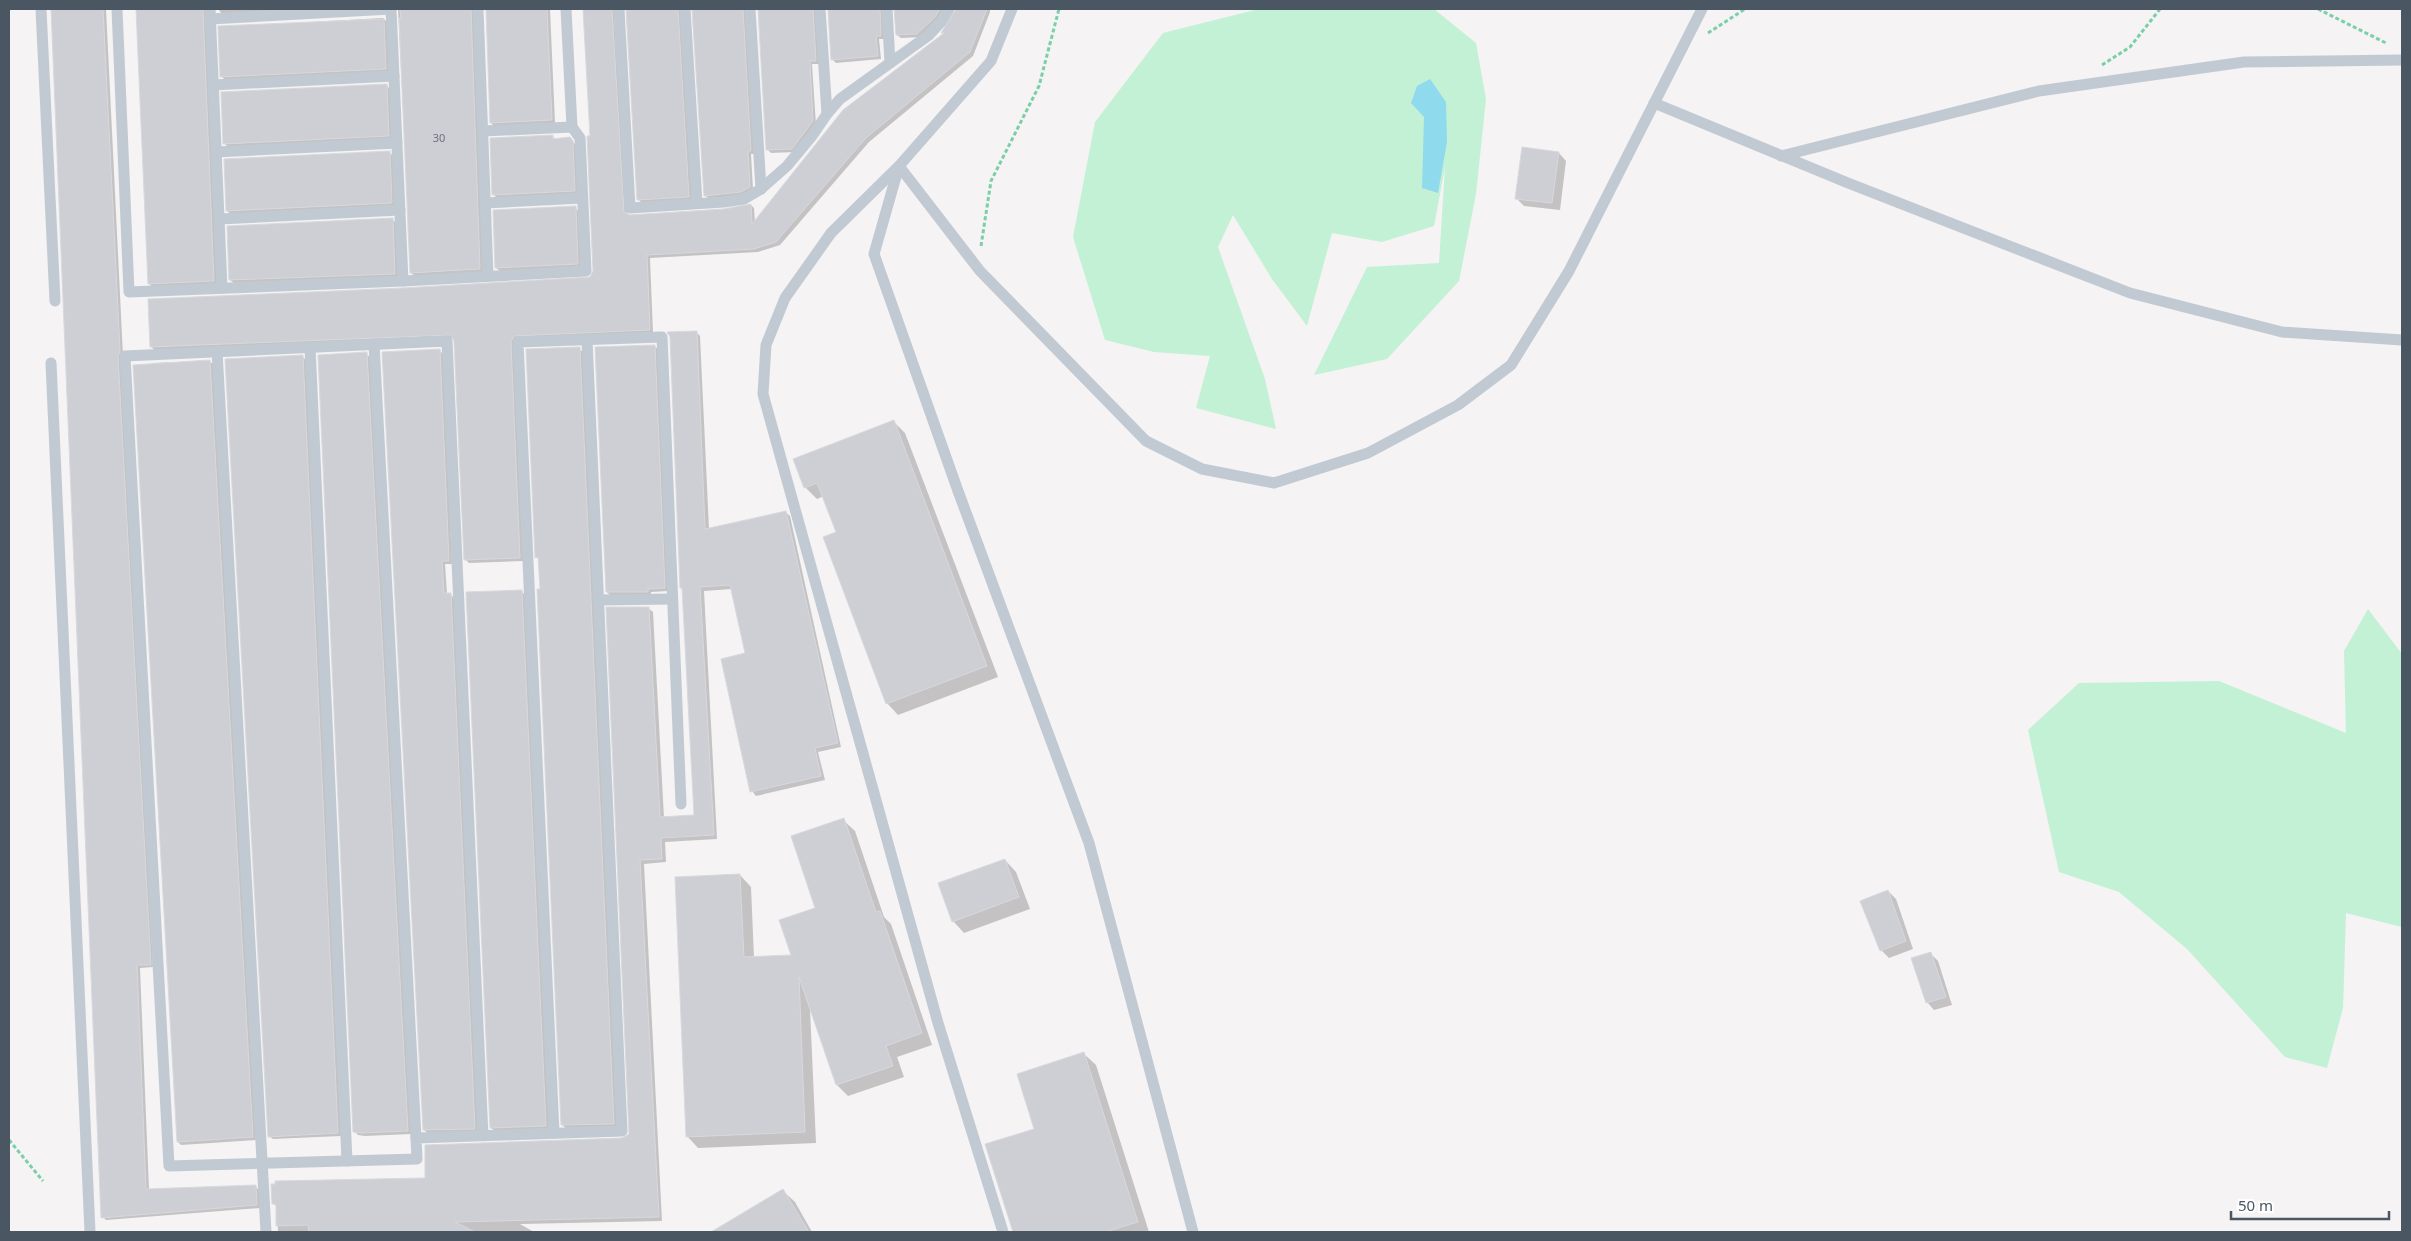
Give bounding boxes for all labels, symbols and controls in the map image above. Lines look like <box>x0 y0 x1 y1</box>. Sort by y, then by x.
house number: 30 <box>433 130 445 145</box>
scale bar <box>2231 1188 2388 1220</box>
text: 50 m <box>2238 1195 2273 1215</box>

